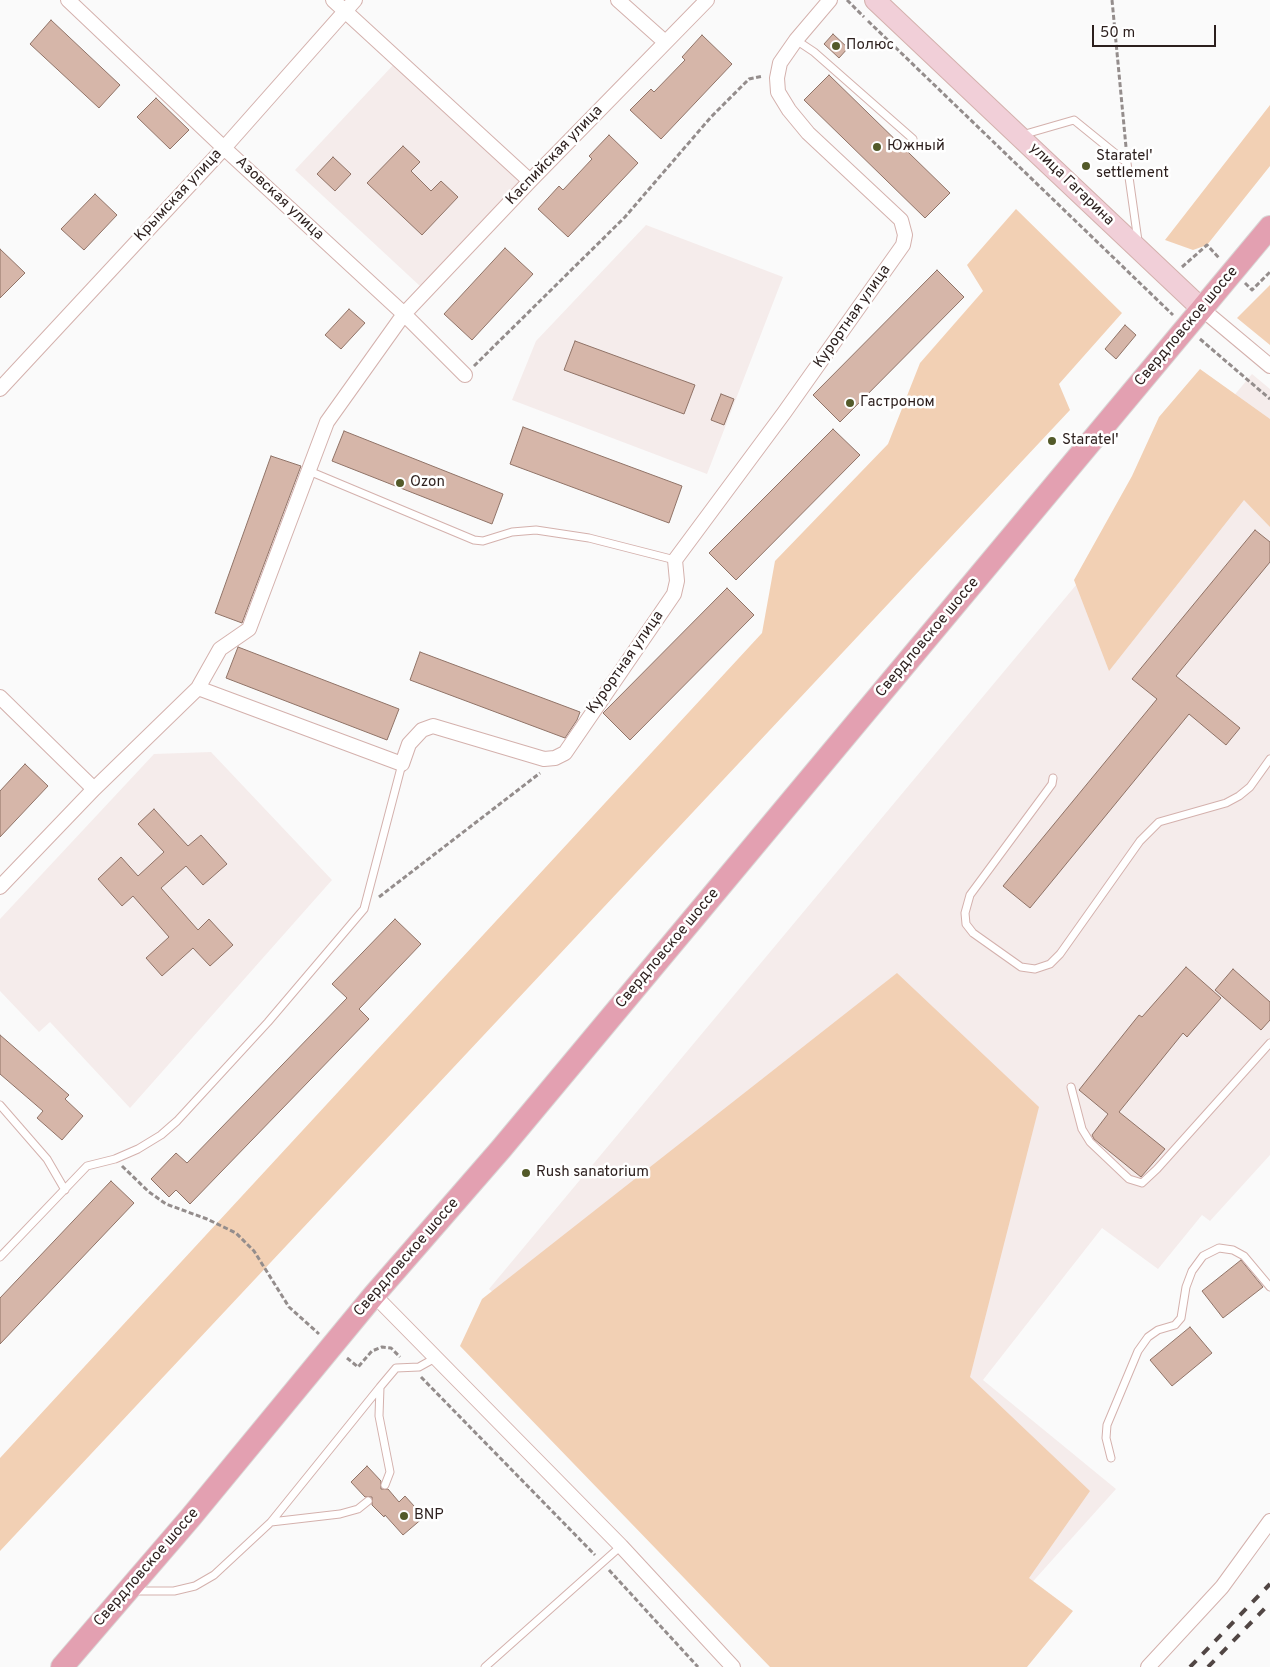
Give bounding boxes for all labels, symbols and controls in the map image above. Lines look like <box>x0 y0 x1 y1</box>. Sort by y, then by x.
scale bar <box>1095 15 1219 47</box>
text: 50 m <box>1100 24 1135 43</box>
place label: Полюс <box>846 37 894 55</box>
marker: Полюс <box>830 40 842 52</box>
street label: Каспийская улица <box>503 103 607 209</box>
place label: Южный <box>887 138 945 156</box>
street label: улица Гагарина <box>1025 140 1117 230</box>
marker: Южный <box>871 141 883 153</box>
street label: Крымская улица <box>132 146 226 246</box>
place label: Staratel' settlement <box>1096 148 1169 183</box>
street label: Азовская улица <box>231 153 327 245</box>
marker: Staratel' settlement <box>1080 160 1092 172</box>
street label: Курортная улица <box>811 262 895 372</box>
street label: Свердловское шоссе <box>1132 263 1242 391</box>
place label: Гастроном <box>860 394 935 412</box>
marker: Гастроном <box>844 397 856 409</box>
place label: Staratel' <box>1062 432 1118 450</box>
marker: Staratel' <box>1046 435 1058 447</box>
place label: Ozon <box>410 474 445 492</box>
marker: Ozon <box>394 477 406 489</box>
street label: Свердловское шоссе <box>873 574 983 702</box>
street label: Курортная улица <box>584 608 668 718</box>
street label: Свердловское шоссе <box>613 885 723 1013</box>
place label: Rush sanatorium <box>536 1164 649 1182</box>
marker: Rush sanatorium <box>520 1167 532 1179</box>
street label: Свердловское шоссе <box>351 1195 463 1321</box>
street label: Свердловское шоссе <box>91 1505 203 1631</box>
place label: BNP <box>414 1507 444 1525</box>
marker: BNP <box>398 1510 410 1522</box>

